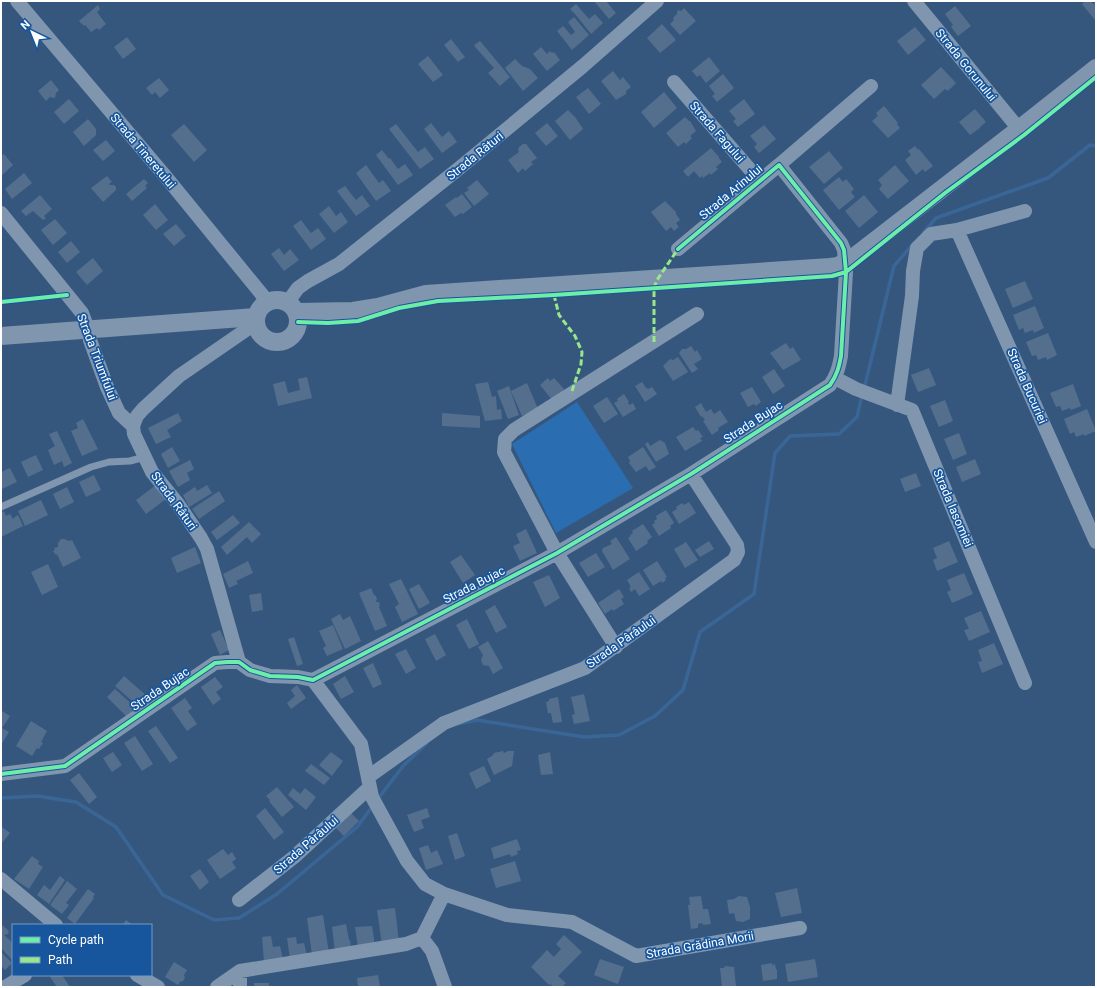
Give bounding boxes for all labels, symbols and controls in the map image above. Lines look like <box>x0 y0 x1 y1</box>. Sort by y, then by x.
north arrow <box>12 12 52 52</box>
text: N <box>18 17 33 32</box>
street label: Strada Gorunului <box>933 26 1000 104</box>
street label: Strada Fagului <box>687 99 747 165</box>
street label: Strada Tineretului <box>107 111 179 191</box>
street label: Strada Râturi <box>444 129 506 183</box>
street label: Strada Arinului <box>697 161 766 222</box>
street label: Strada Triumfului <box>74 312 120 402</box>
street label: Strada Bucuriei <box>1004 346 1050 426</box>
street label: Strada Bujac <box>721 398 785 446</box>
street label: Strada Iasomiei <box>930 467 976 549</box>
street label: Strada Râturi <box>148 469 200 533</box>
street label: Strada Bujac <box>441 563 507 607</box>
street label: Strada Pârâului <box>584 613 658 671</box>
street label: Strada Bujac <box>128 664 192 714</box>
street label: Strada Pârâului <box>271 813 341 877</box>
legend <box>12 924 152 976</box>
street label: Strada Grădina Morii <box>645 929 755 961</box>
text: Cycle path <box>48 933 104 947</box>
text: Path <box>48 953 73 967</box>

